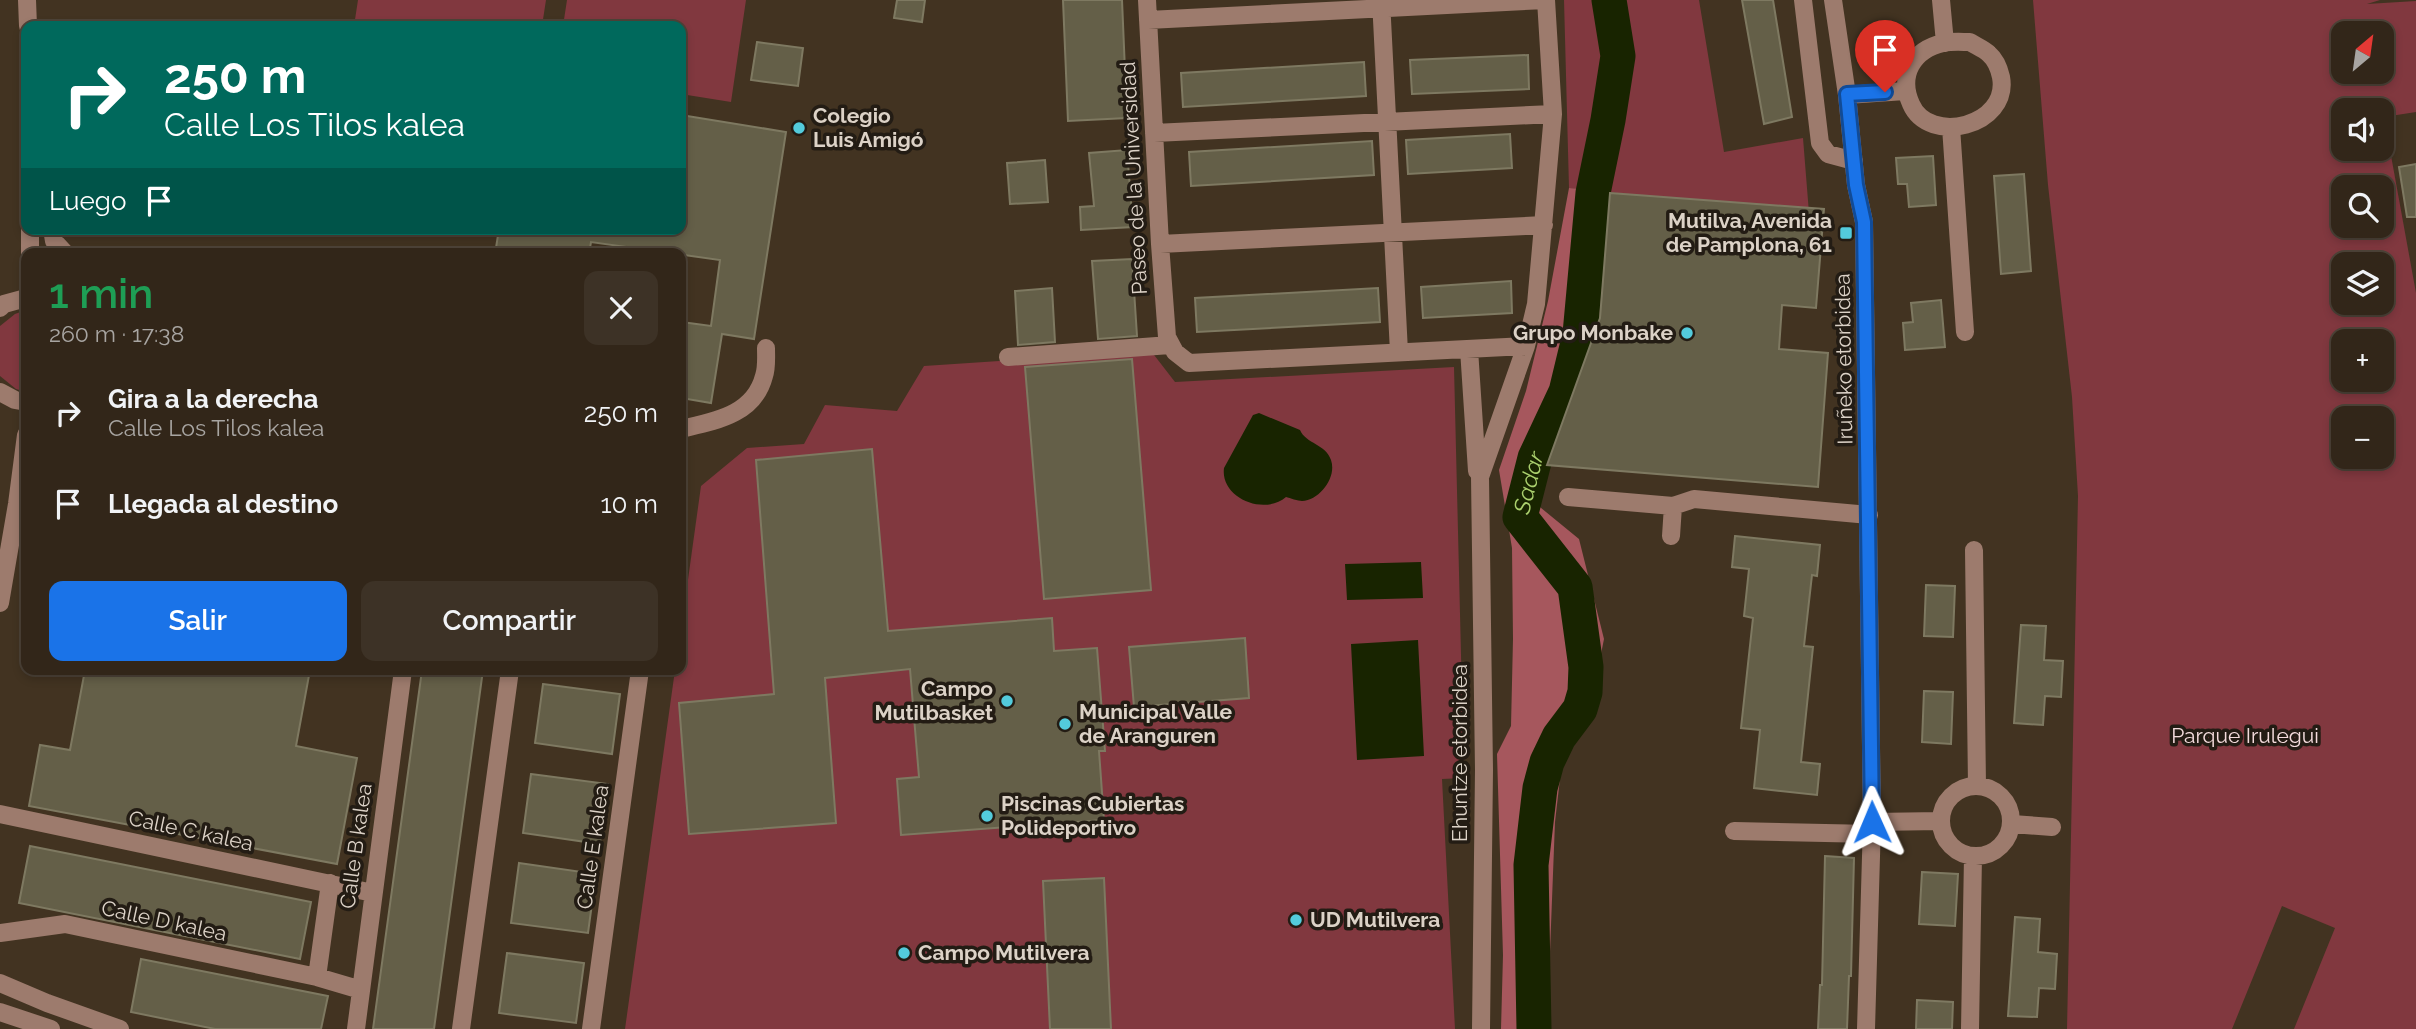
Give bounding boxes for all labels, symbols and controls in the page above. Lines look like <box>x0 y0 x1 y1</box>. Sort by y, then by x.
pin <box>1855 20 1915 92</box>
north arrow <box>2331 21 2394 84</box>
map controls <box>2331 21 2394 469</box>
icon: arrive <box>1866 31 1904 69</box>
text: 250 m <box>164 47 306 104</box>
icon: right <box>49 49 140 140</box>
street label: Paseo de la Universidad <box>1115 61 1152 295</box>
button: sound <box>2331 98 2394 161</box>
place label: Colegio Luis Amigó <box>813 103 924 152</box>
text: Calle Los Tilos kalea <box>164 106 465 143</box>
marker: Colegio Luis Amigó <box>791 120 807 136</box>
button: search <box>2331 175 2394 238</box>
icon: arrive <box>140 182 178 220</box>
text: Luego <box>49 186 126 216</box>
place label: Mutilva, Avenida de Pamplona, 61 <box>1666 208 1832 257</box>
marker: Mutilva, Avenida de Pamplona, 61 <box>1838 225 1854 241</box>
button: layers <box>2331 252 2394 315</box>
text: 1 min <box>49 269 153 318</box>
button: close <box>584 271 658 345</box>
street label: Iruñeko etorbidea <box>1830 273 1857 445</box>
text: 260 m · 17:38 <box>49 320 184 347</box>
place label: Grupo Monbake <box>1513 320 1673 345</box>
marker: Grupo Monbake <box>1679 325 1695 341</box>
button: + <box>2331 329 2394 392</box>
text: Gira a la derecha <box>108 384 318 414</box>
icon: right <box>49 394 87 432</box>
text: 250 m <box>584 398 658 428</box>
button: − <box>2331 406 2394 469</box>
text: Calle Los Tilos kalea <box>108 414 324 441</box>
water label: Sadar <box>1507 446 1550 517</box>
icon: arrive <box>49 485 87 523</box>
text: Llegada al destino <box>108 489 338 519</box>
text: 10 m <box>600 489 658 519</box>
button: Salir <box>49 581 347 661</box>
button: Compartir <box>361 581 658 661</box>
street label: Ehuntze etorbidea <box>1447 664 1472 842</box>
place label: Campo Mutilbasket <box>874 676 993 725</box>
marker: Campo Mutilbasket <box>999 693 1015 709</box>
place label: Municipal Valle de Aranguren <box>1079 699 1233 748</box>
marker: Municipal Valle de Aranguren <box>1057 716 1073 732</box>
park label: Parque Irulegui <box>2171 723 2319 748</box>
street label: Calle B kalea <box>334 782 377 910</box>
street label: Calle E kalea <box>571 783 614 911</box>
position arrow <box>1835 785 1909 859</box>
place label: Piscinas Cubiertas Polideportivo <box>1001 791 1184 840</box>
street label: Calle C kalea <box>127 805 256 856</box>
marker: Piscinas Cubiertas Polideportivo <box>979 808 995 824</box>
street label: Calle D kalea <box>99 895 229 946</box>
place label: UD Mutilvera <box>1310 907 1440 932</box>
marker: UD Mutilvera <box>1288 912 1304 928</box>
place label: Campo Mutilvera <box>918 940 1090 965</box>
marker: Campo Mutilvera <box>896 945 912 961</box>

